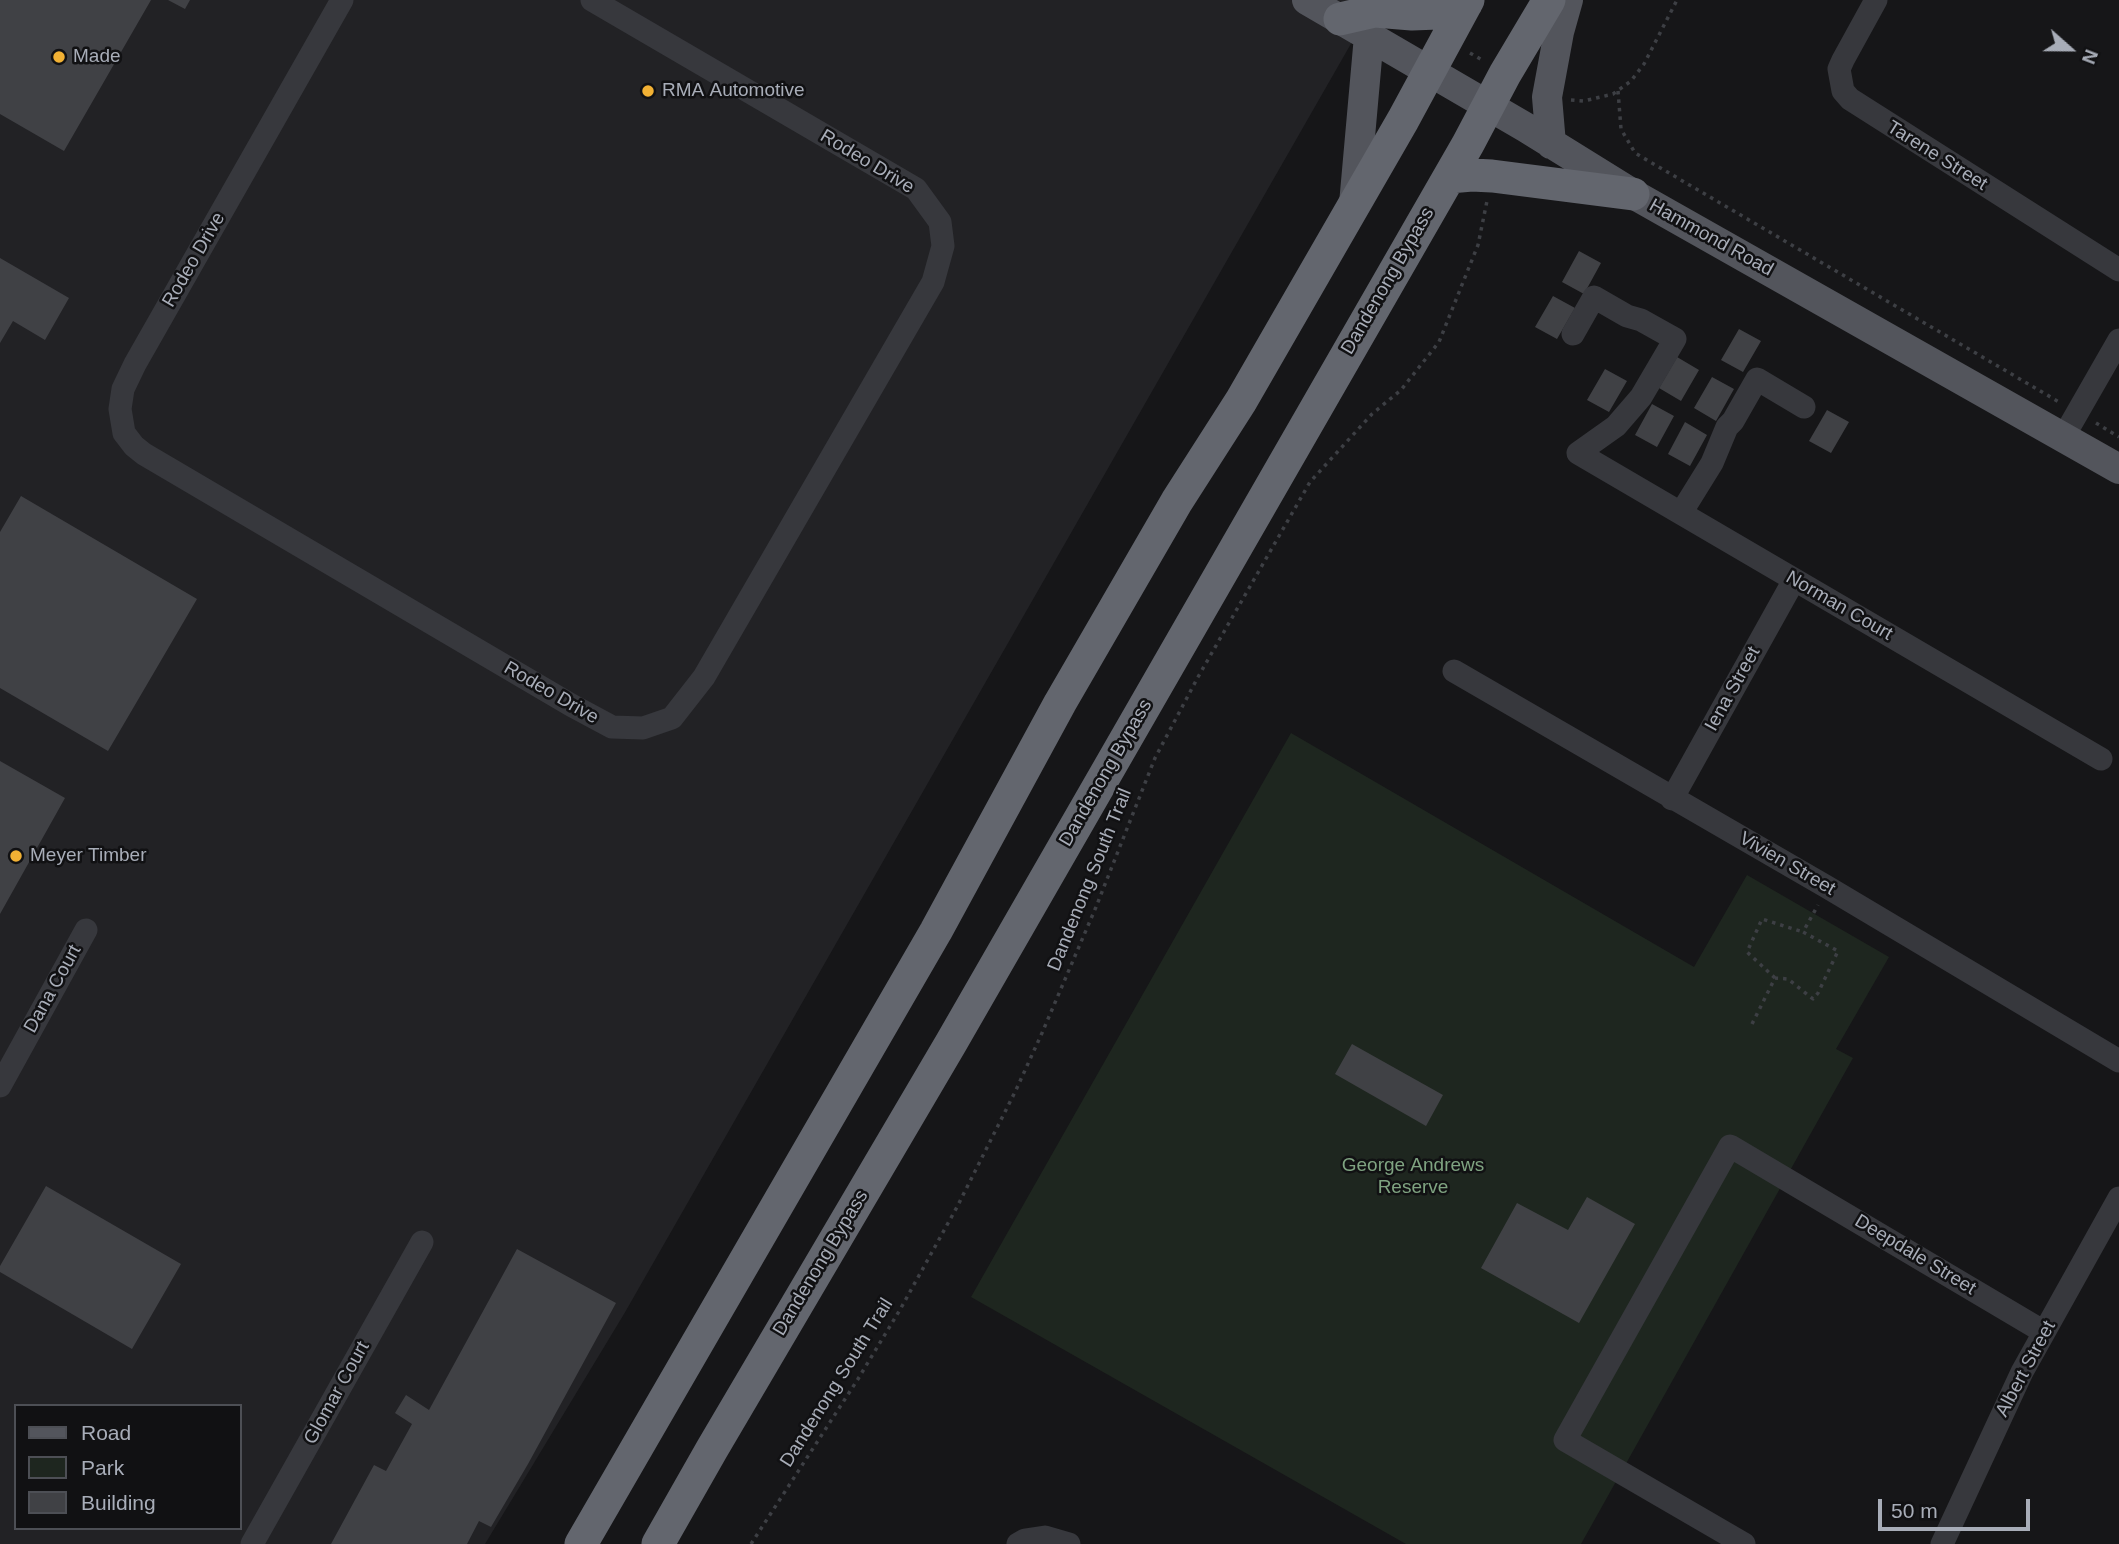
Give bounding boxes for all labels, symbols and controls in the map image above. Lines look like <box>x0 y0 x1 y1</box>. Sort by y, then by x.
north arrow <box>2035 14 2105 84</box>
place label: Made <box>73 46 121 68</box>
text: N <box>2078 47 2102 67</box>
marker: Made <box>51 49 67 65</box>
place label: RMA Automotive <box>662 80 805 102</box>
marker: RMA Automotive <box>640 83 656 99</box>
street label: Tarene Street <box>1883 116 1991 196</box>
street label: Rodeo Drive <box>816 125 918 199</box>
street label: Hammond Road <box>1645 194 1777 282</box>
street label: Dandenong Bypass <box>1337 203 1439 359</box>
street label: Rodeo Drive <box>158 209 230 311</box>
street label: Norman Court <box>1782 566 1896 646</box>
street label: Iena Street <box>1700 643 1766 735</box>
street label: Rodeo Drive <box>500 657 602 729</box>
street label: Dandenong Bypass <box>1055 695 1157 851</box>
street label: Dandenong South Trail <box>1043 785 1137 975</box>
street label: Vivien Street <box>1735 827 1839 901</box>
place label: Meyer Timber <box>30 845 146 867</box>
marker: Meyer Timber <box>8 848 24 864</box>
street label: Dana Court <box>19 941 87 1037</box>
park label: George Andrews Reserve <box>1342 1155 1484 1199</box>
street label: Dandenong Bypass <box>769 1186 873 1340</box>
street label: Deepdale Street <box>1850 1210 1980 1300</box>
street label: Dandenong South Trail <box>776 1294 898 1472</box>
street label: Albert Street <box>1991 1317 2061 1421</box>
street label: Glomar Court <box>299 1338 375 1448</box>
legend <box>14 1404 242 1530</box>
text: Road <box>81 1421 131 1444</box>
text: Park <box>81 1456 124 1479</box>
scale bar <box>1881 1484 2033 1528</box>
text: Building <box>81 1491 156 1514</box>
text: 50 m <box>1891 1499 1938 1522</box>

